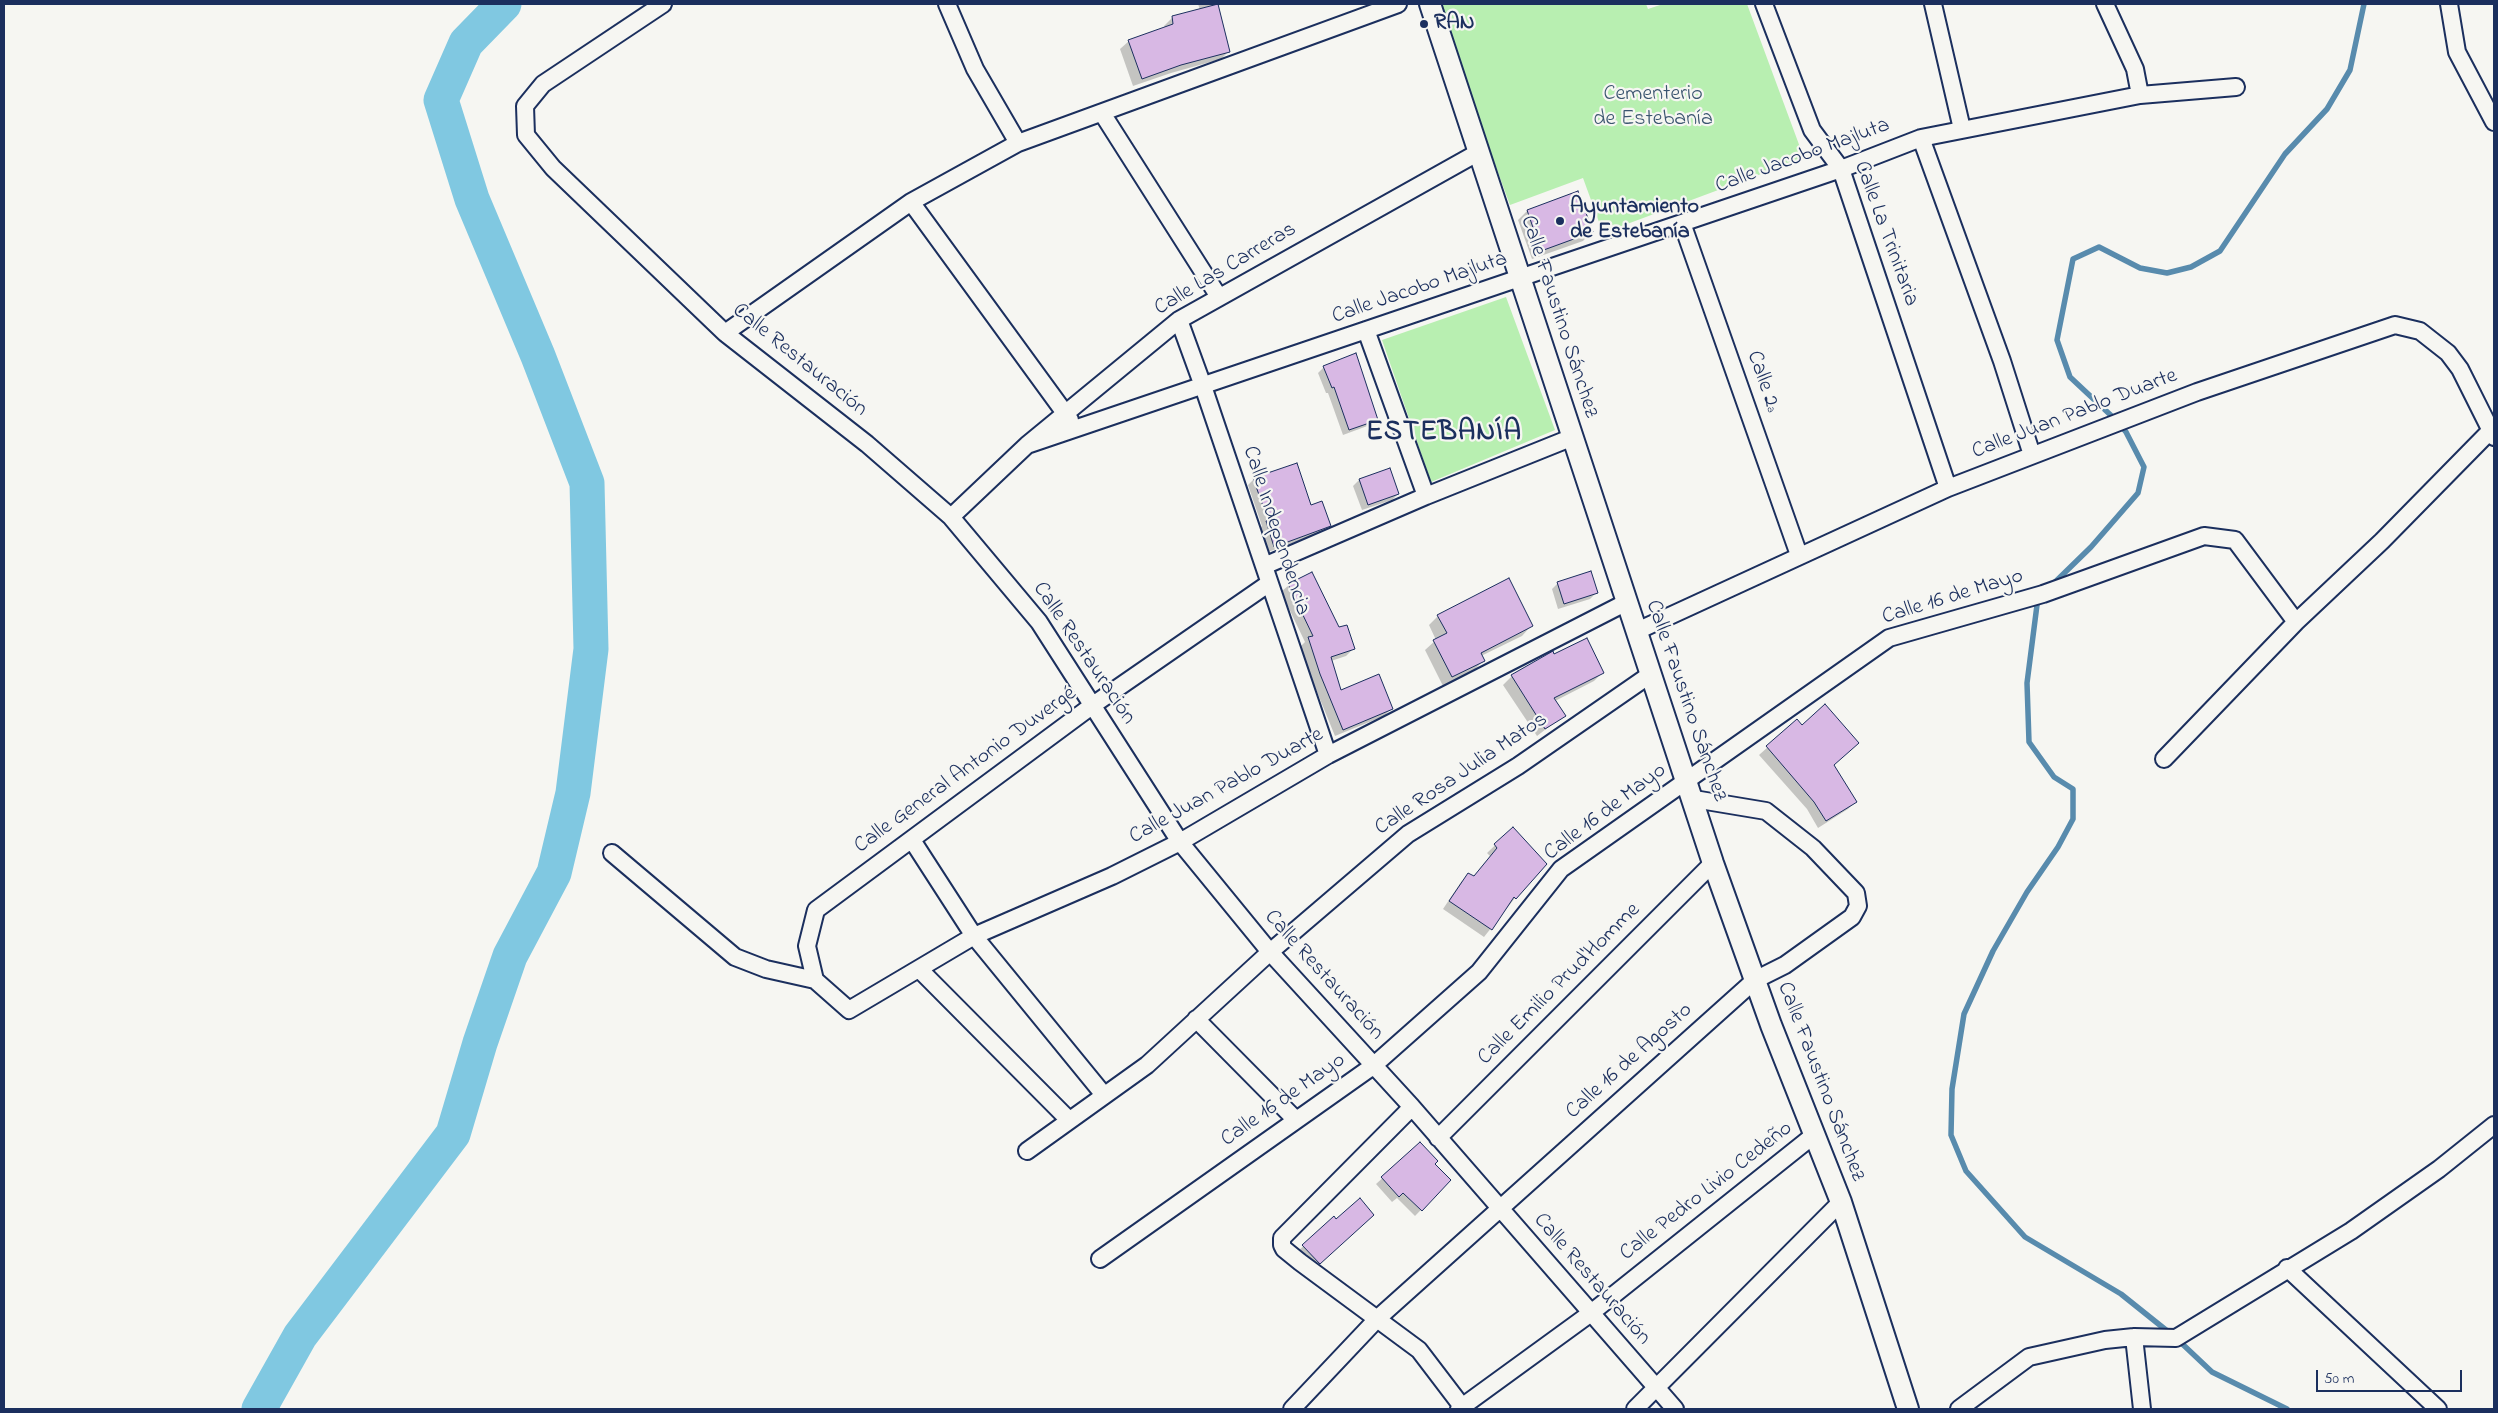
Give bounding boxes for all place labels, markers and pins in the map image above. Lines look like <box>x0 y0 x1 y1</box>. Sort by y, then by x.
place label: RAN <box>1434 11 1475 37</box>
marker: RAN <box>1418 18 1430 30</box>
place label: Ayuntamiento de Estebanía <box>1570 195 1699 246</box>
marker: Ayuntamiento de Estebanía <box>1554 215 1566 227</box>

